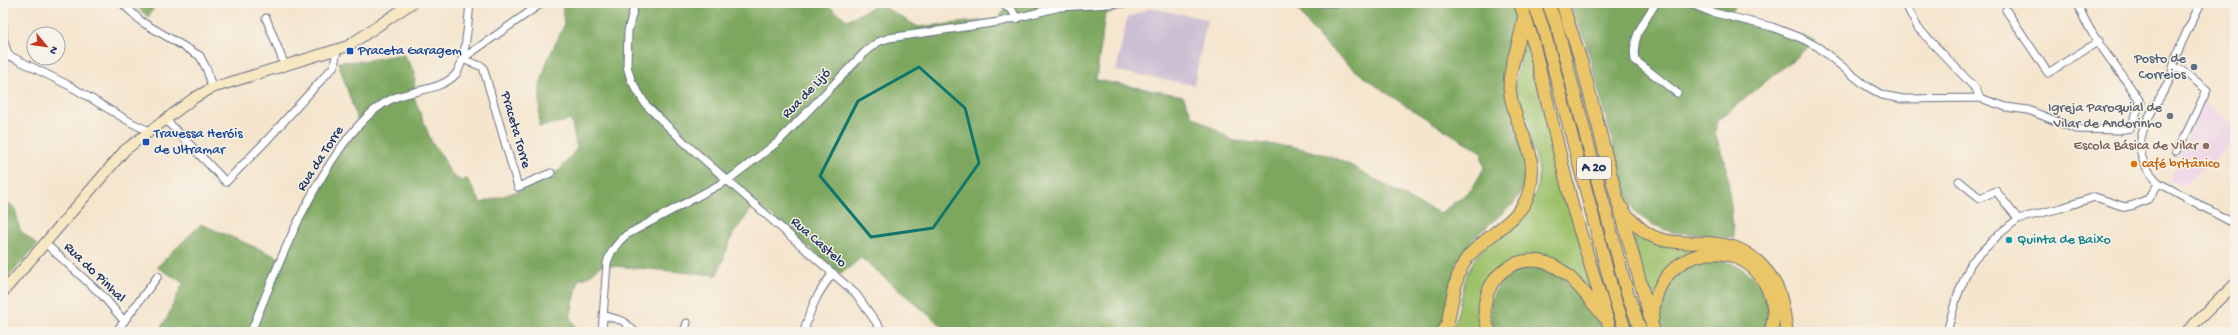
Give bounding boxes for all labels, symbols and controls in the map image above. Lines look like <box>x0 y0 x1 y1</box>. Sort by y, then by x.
north arrow <box>26 26 66 66</box>
place label: Praceta Garagem <box>357 43 462 60</box>
text: N <box>46 44 60 56</box>
marker: Praceta Garagem <box>345 46 355 56</box>
place label: Posto de Correios <box>2133 51 2187 84</box>
marker: Posto de Correios <box>2189 62 2199 72</box>
street label: Rua de Lijó <box>779 65 835 123</box>
street label: Praceta Torre <box>496 89 534 171</box>
place label: Igreja Paroquial de Vilar de Andorinho <box>2048 100 2163 133</box>
marker: Igreja Paroquial de Vilar de Andorinho <box>2165 111 2175 121</box>
street label: Rua da Torre <box>294 123 349 195</box>
place label: Travessa Heróis de Ultramar <box>153 126 243 159</box>
marker: Travessa Heróis de Ultramar <box>141 137 151 147</box>
place label: Escola Básica de Vilar <box>2074 138 2199 155</box>
marker: Escola Básica de Vilar <box>2201 141 2211 151</box>
place label: café britânico <box>2142 156 2220 173</box>
road number: A 20 <box>1577 157 1611 179</box>
marker: café britânico <box>2129 159 2139 169</box>
street label: Rua Castelo <box>786 214 850 272</box>
place label: Quinta de Baixo <box>2017 232 2111 249</box>
marker: Quinta de Baixo <box>2004 235 2014 245</box>
street label: Rua do Pinhal <box>59 239 129 307</box>

